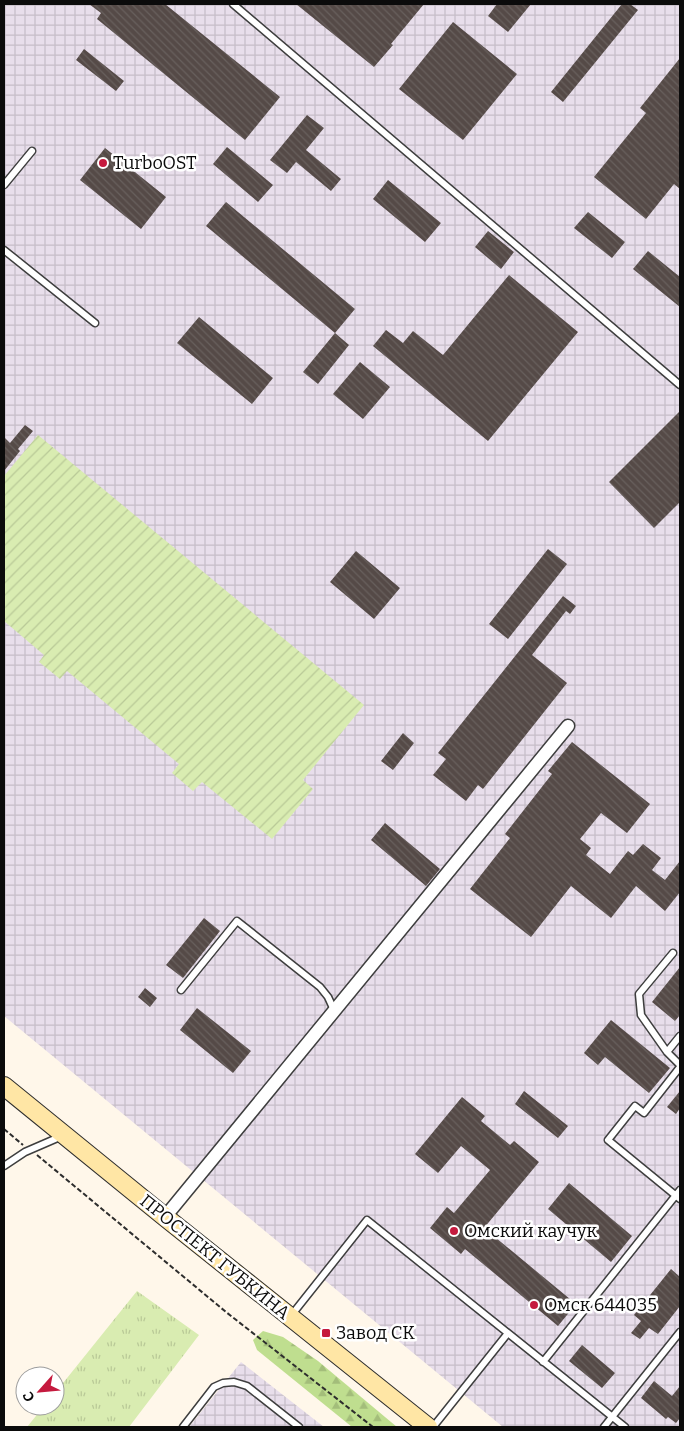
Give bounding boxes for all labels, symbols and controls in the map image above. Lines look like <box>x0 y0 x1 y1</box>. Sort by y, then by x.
place label: TurboOST <box>113 152 197 174</box>
marker: TurboOST <box>97 157 109 169</box>
street label: ПРОСПЕКТ ГУБКИНА <box>136 1190 295 1324</box>
place label: Омский каучук <box>464 1220 597 1242</box>
marker: Омский каучук <box>448 1225 460 1237</box>
place label: Омск 644035 <box>544 1294 657 1316</box>
marker: Омск 644035 <box>528 1299 540 1311</box>
place label: Завод СК <box>336 1322 415 1344</box>
marker: Завод СК <box>320 1327 332 1339</box>
north arrow <box>15 1366 65 1416</box>
text: С <box>19 1389 38 1404</box>

